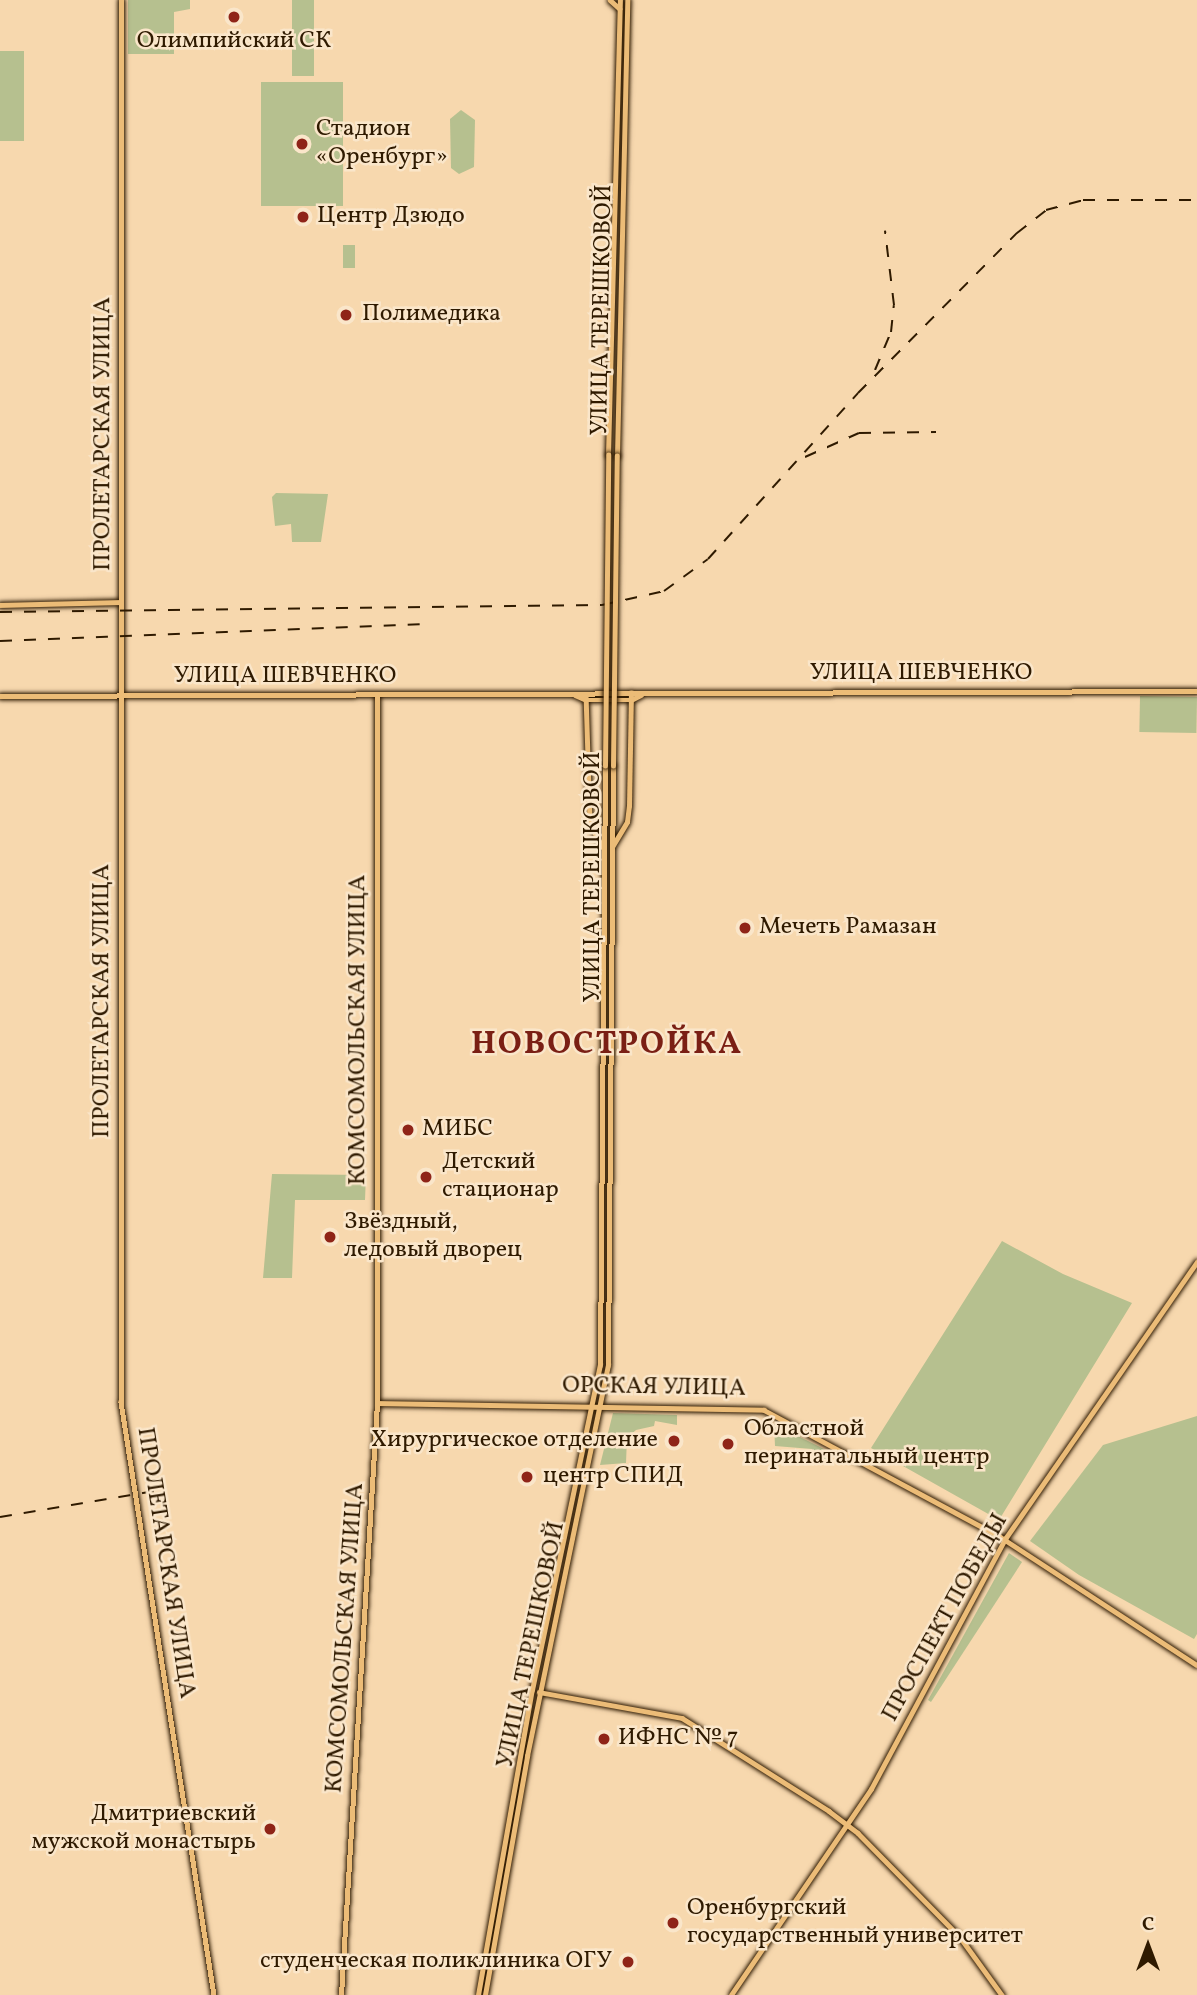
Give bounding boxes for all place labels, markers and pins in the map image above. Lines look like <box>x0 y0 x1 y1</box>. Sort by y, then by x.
marker: Олимпийский СК <box>226 9 242 25</box>
place label: Олимпийский СК <box>137 28 331 56</box>
place label: Стадион «Оренбург» <box>316 116 448 172</box>
marker: Стадион «Оренбург» <box>294 136 310 152</box>
place label: Центр Дзюдо <box>317 203 465 231</box>
marker: Центр Дзюдо <box>295 209 311 225</box>
place label: Полимедика <box>362 301 501 329</box>
marker: Полимедика <box>336 305 356 325</box>
place label: Мечеть Рамазан <box>759 914 937 942</box>
marker: Мечеть Рамазан <box>737 920 753 936</box>
place label: МИБС <box>422 1116 493 1144</box>
marker: МИБС <box>400 1122 416 1138</box>
place label: Детский стационар <box>442 1149 559 1205</box>
marker: Детский стационар <box>416 1167 436 1187</box>
place label: Звёздный, ледовый дворец <box>344 1209 522 1265</box>
marker: Звёздный, ледовый дворец <box>322 1229 338 1245</box>
place label: Областной перинатальный центр <box>744 1416 989 1472</box>
place label: Хирургическое отделение <box>371 1427 658 1455</box>
marker: Хирургическое отделение <box>664 1431 684 1451</box>
marker: Областной перинатальный центр <box>718 1434 738 1454</box>
place label: центр СПИД <box>543 1463 683 1491</box>
marker: центр СПИД <box>517 1467 537 1487</box>
place label: ИФНС № 7 <box>618 1725 738 1753</box>
marker: ИФНС № 7 <box>596 1731 612 1747</box>
place label: Дмитриевский мужской монастырь <box>32 1801 256 1857</box>
marker: Дмитриевский мужской монастырь <box>262 1821 278 1837</box>
place label: Оренбургский государственный университет <box>687 1895 1024 1951</box>
marker: Оренбургский государственный университет <box>665 1915 681 1931</box>
place label: студенческая поликлиника ОГУ <box>260 1948 612 1976</box>
marker: студенческая поликлиника ОГУ <box>618 1952 638 1972</box>

